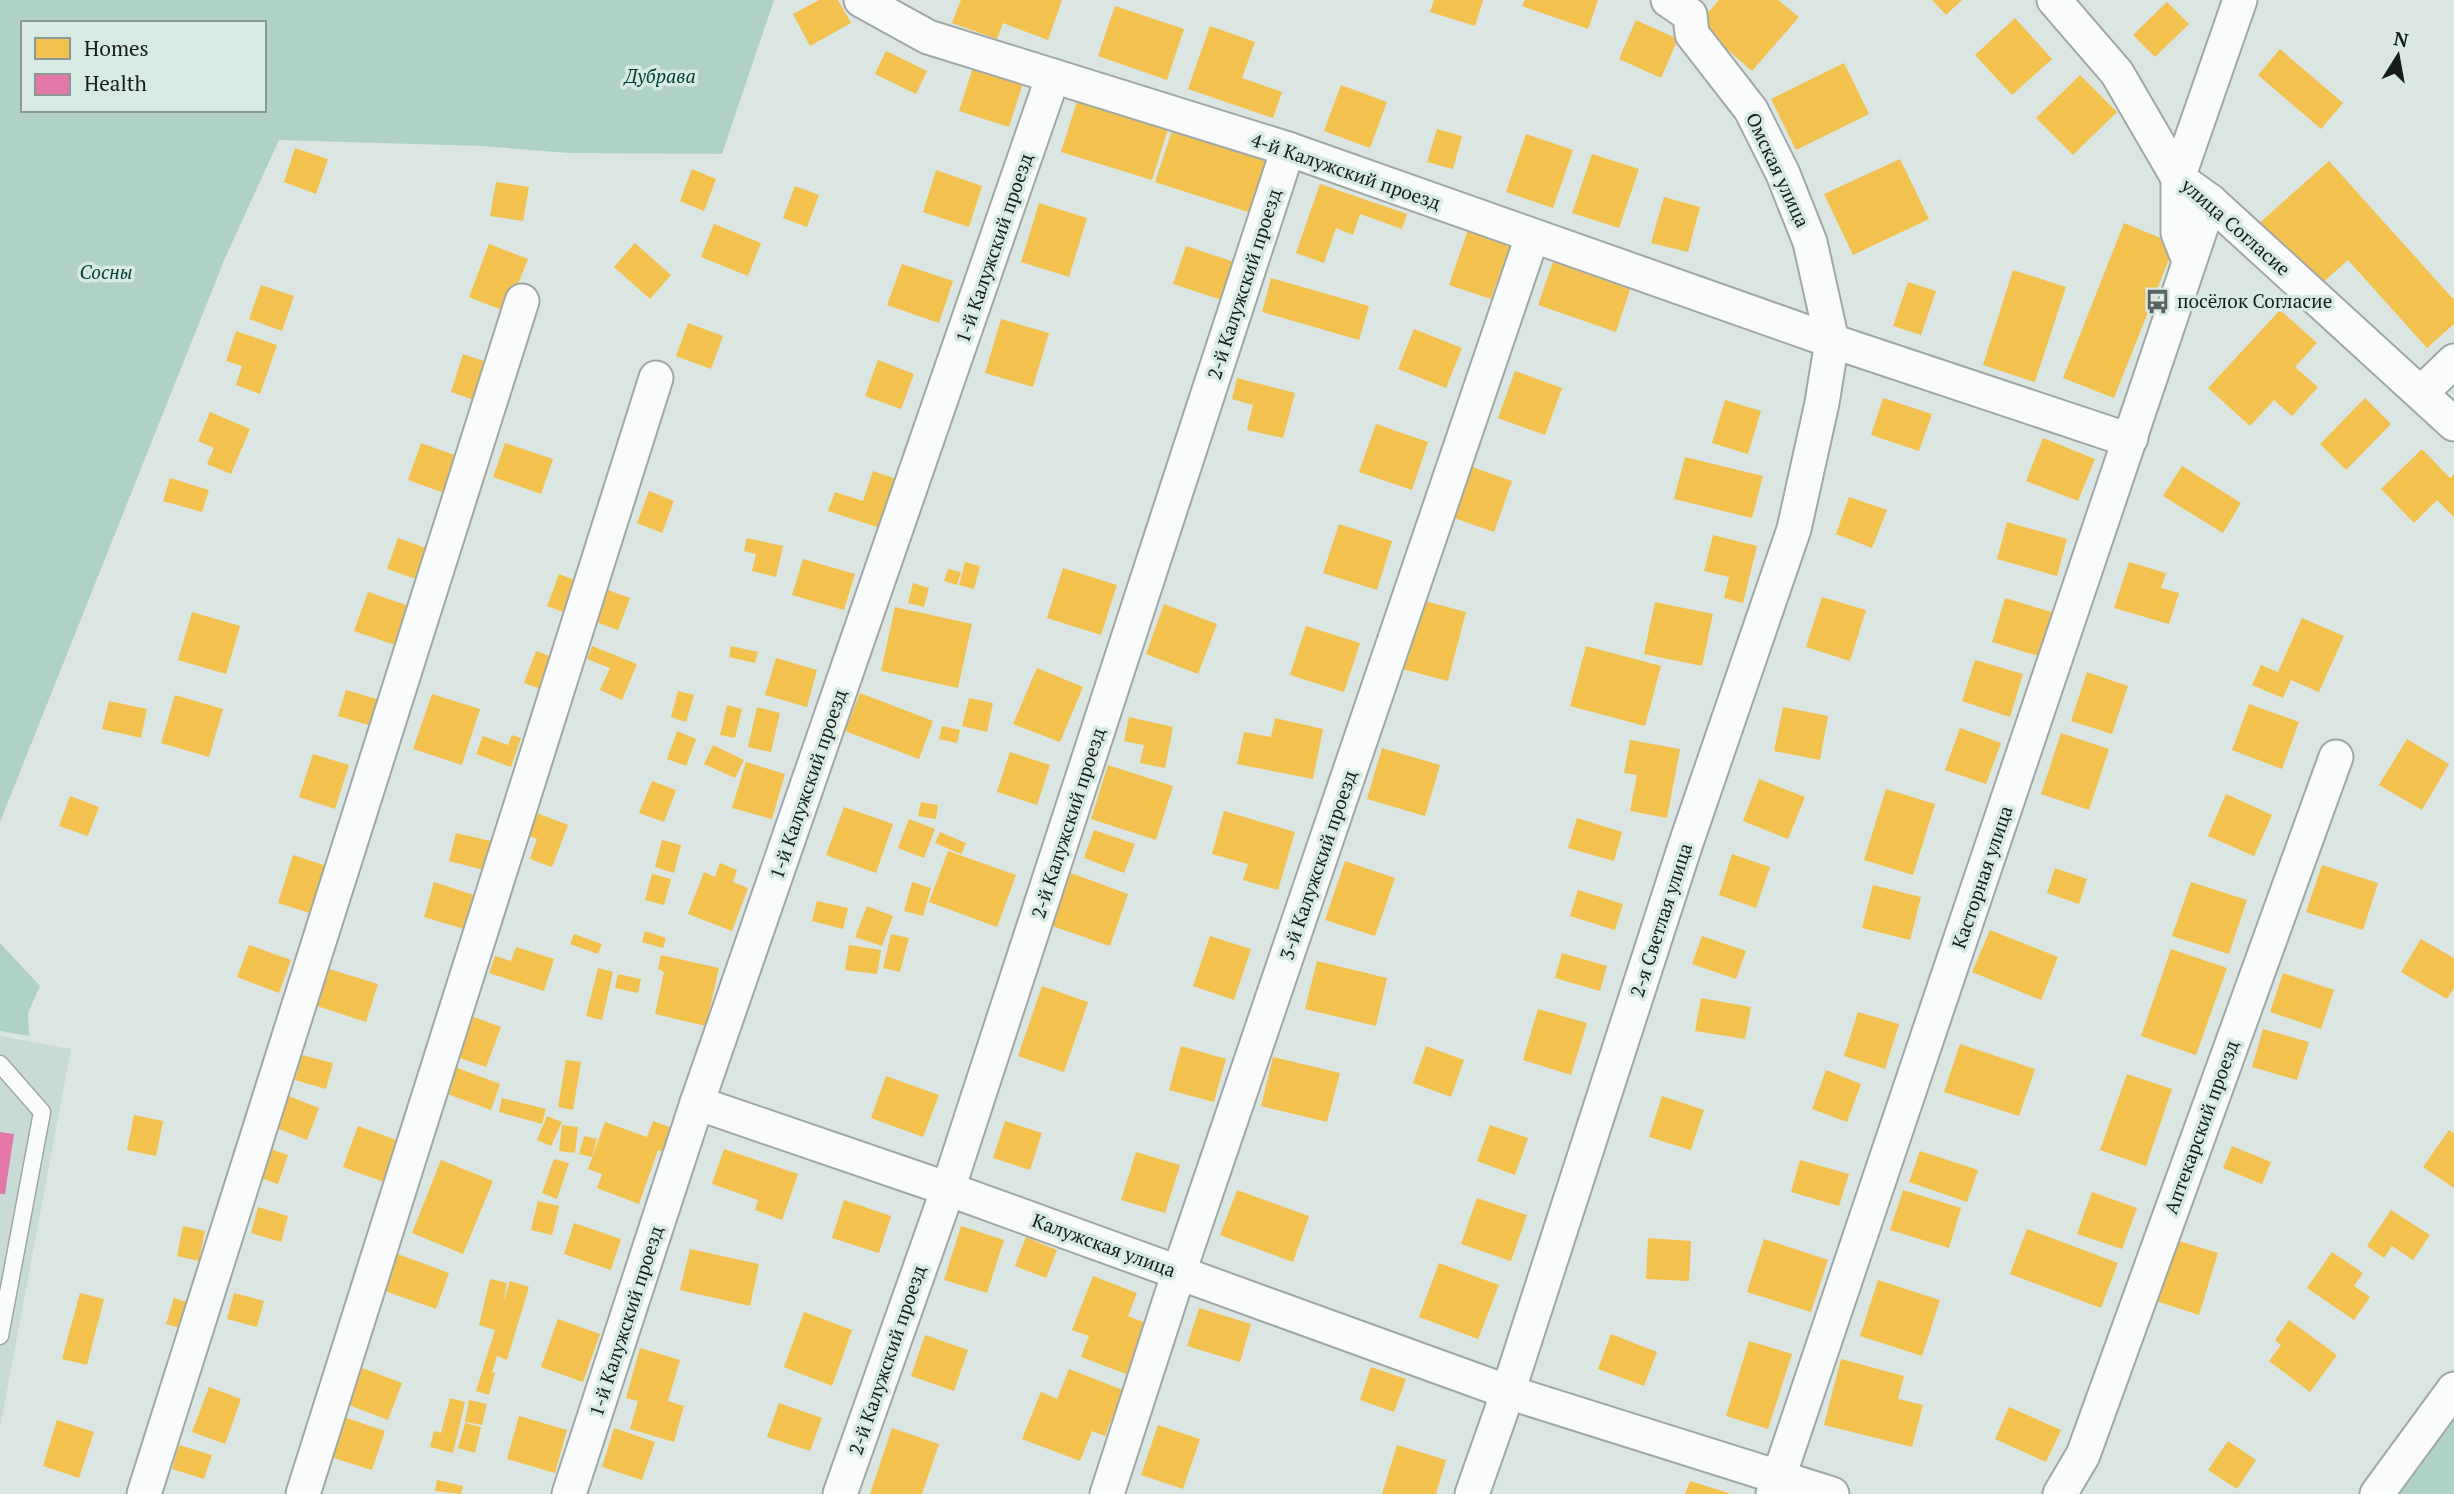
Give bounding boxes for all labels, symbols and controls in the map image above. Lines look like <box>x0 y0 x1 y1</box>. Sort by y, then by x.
legend <box>21 21 266 112</box>
north arrow <box>2363 21 2433 91</box>
text: N <box>2392 25 2411 53</box>
text: Homes <box>84 34 149 62</box>
park label: Дубрава <box>622 63 696 88</box>
text: Health <box>84 69 147 97</box>
street label: Омская улица <box>1741 108 1816 232</box>
street label: 4-й Калужский проезд <box>1248 126 1444 215</box>
street label: 1-й Калужский проезд <box>949 150 1038 346</box>
street label: улица Согласие <box>2176 172 2296 281</box>
street label: 2-й Калужский проезд <box>1201 185 1286 382</box>
park label: Сосны <box>80 259 132 284</box>
bus stop icon: посёлок Согласие <box>2143 287 2171 315</box>
place label: посёлок Согласие <box>2177 288 2332 313</box>
street label: 1-й Калужский проезд <box>763 686 852 882</box>
street label: 2-й Калужский проезд <box>1025 724 1110 921</box>
street label: 3-й Калужский проезд <box>1273 767 1362 963</box>
street label: Касторная улица <box>1945 802 2018 952</box>
street label: 2-я Светлая улица <box>1624 839 1697 1000</box>
street label: Аптекарский проезд <box>2157 1036 2244 1217</box>
street label: Калужская улица <box>1029 1207 1180 1282</box>
street label: 1-й Калужский проезд <box>583 1222 668 1419</box>
street label: 2-й Калужский проезд <box>842 1262 931 1458</box>

